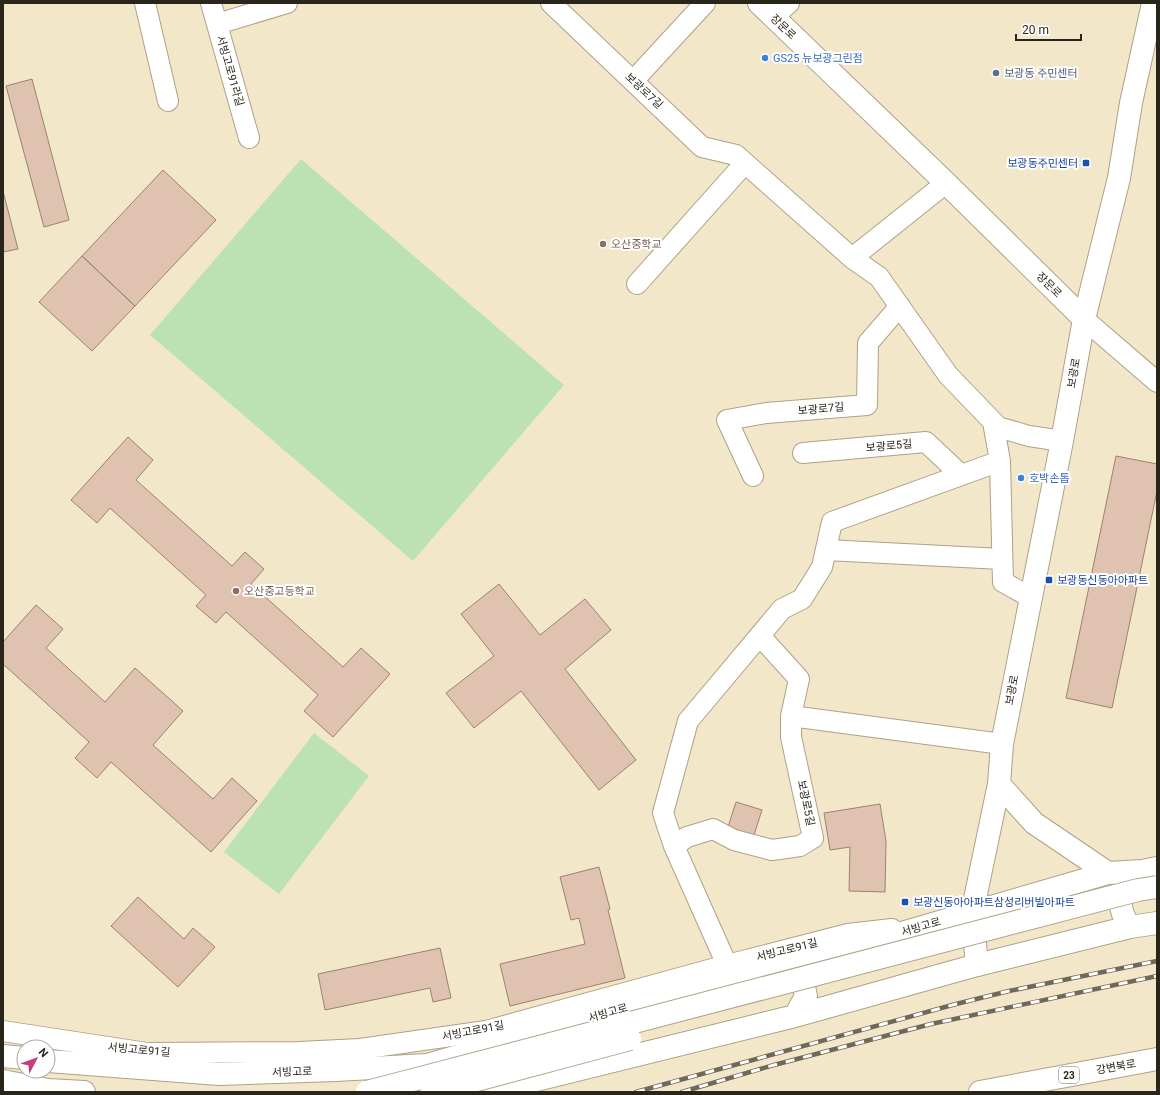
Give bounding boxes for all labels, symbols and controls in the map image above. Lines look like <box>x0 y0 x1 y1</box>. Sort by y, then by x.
street label: 장문로 <box>768 12 798 42</box>
scale bar <box>1016 16 1081 42</box>
text: 20 m <box>1022 23 1049 37</box>
street label: 서빙고로91라길 <box>214 34 246 108</box>
place label: GS25 뉴보광그린점 <box>773 52 863 65</box>
marker: GS25 뉴보광그린점 <box>760 53 770 63</box>
place label: 보광동 주민센터 <box>1004 67 1078 80</box>
marker: 보광동 주민센터 <box>991 68 1001 78</box>
street label: 보광로7길 <box>623 70 665 112</box>
place label: 보광동주민센터 <box>1007 157 1078 170</box>
marker: 보광동주민센터 <box>1081 158 1091 168</box>
place label: 오산중학교 <box>611 238 662 251</box>
marker: 오산중학교 <box>598 239 608 249</box>
street label: 장문로 <box>1034 270 1064 300</box>
street label: 보광로 <box>1065 357 1083 389</box>
street label: 보광로7길 <box>797 400 845 418</box>
street label: 보광로5길 <box>865 437 913 455</box>
place label: 호박손톱 <box>1029 472 1069 485</box>
marker: 호박손톱 <box>1016 473 1026 483</box>
place label: 보광동신동아아파트 <box>1057 574 1148 587</box>
marker: 보광동신동아아파트 <box>1044 575 1054 585</box>
place label: 오산중고등학교 <box>244 585 315 598</box>
marker: 오산중고등학교 <box>231 586 241 596</box>
street label: 보광로 <box>1003 674 1021 706</box>
street label: 보광로5길 <box>795 779 817 827</box>
place label: 보광신동아아파트삼성리버빌아파트 <box>913 896 1075 909</box>
marker: 보광신동아아파트삼성리버빌아파트 <box>900 897 910 907</box>
street label: 서빙고로 <box>900 915 942 939</box>
street label: 서빙고로91길 <box>755 936 819 964</box>
street label: 서빙고로 <box>587 1001 629 1025</box>
street label: 서빙고로91길 <box>441 1019 505 1043</box>
north arrow <box>16 1039 56 1079</box>
street label: 서빙고로91길 <box>107 1041 171 1059</box>
text: N <box>36 1046 51 1060</box>
street label: 강변북로 <box>1095 1057 1137 1077</box>
street label: 서빙고로 <box>272 1065 312 1079</box>
road number: 23 <box>1059 1067 1079 1083</box>

